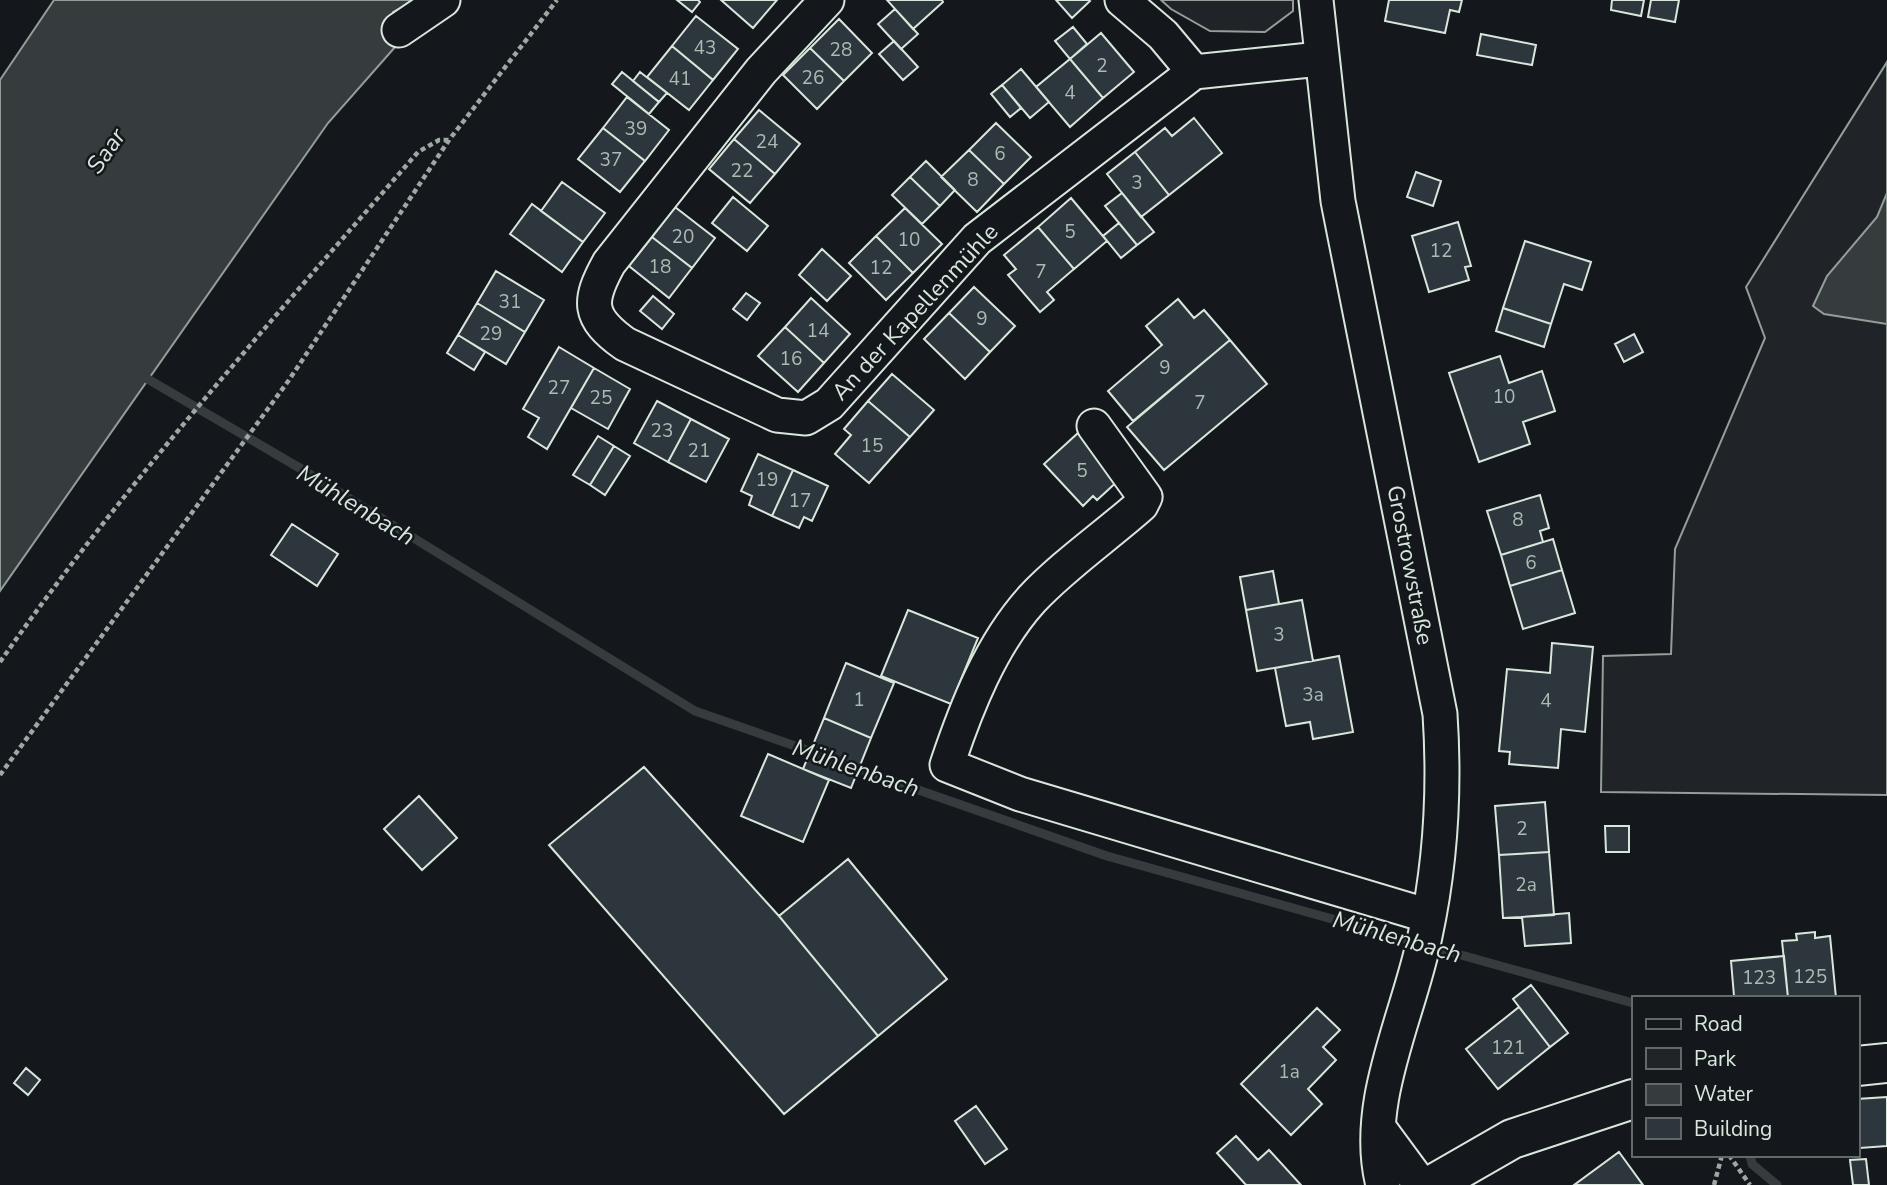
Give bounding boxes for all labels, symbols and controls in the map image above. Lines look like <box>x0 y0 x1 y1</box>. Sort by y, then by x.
house number: 43 <box>694 35 716 61</box>
house number: 28 <box>830 37 852 63</box>
house number: 2 <box>1096 53 1108 79</box>
house number: 26 <box>802 65 824 91</box>
house number: 41 <box>669 66 691 92</box>
house number: 4 <box>1064 80 1076 106</box>
house number: 39 <box>625 116 647 142</box>
water label: Saar <box>79 121 134 180</box>
house number: 24 <box>756 129 778 155</box>
house number: 6 <box>994 141 1006 167</box>
house number: 37 <box>600 147 622 173</box>
house number: 22 <box>731 158 753 184</box>
house number: 8 <box>967 167 979 193</box>
house number: 3 <box>1131 170 1143 196</box>
street label: An der Kapellenmühle <box>825 217 1005 407</box>
house number: 5 <box>1064 219 1076 245</box>
house number: 20 <box>672 224 694 250</box>
house number: 10 <box>898 227 920 253</box>
house number: 12 <box>1430 238 1452 264</box>
house number: 18 <box>649 254 671 280</box>
house number: 12 <box>870 255 892 281</box>
house number: 7 <box>1035 259 1047 285</box>
house number: 31 <box>499 289 521 315</box>
house number: 9 <box>976 306 988 332</box>
house number: 14 <box>807 318 829 344</box>
house number: 29 <box>480 321 502 347</box>
house number: 16 <box>780 346 802 372</box>
house number: 9 <box>1159 355 1171 381</box>
house number: 27 <box>548 375 570 401</box>
house number: 10 <box>1493 384 1515 410</box>
house number: 25 <box>590 385 612 411</box>
house number: 7 <box>1194 390 1206 416</box>
house number: 23 <box>651 418 673 444</box>
house number: 15 <box>861 433 883 459</box>
house number: 21 <box>688 438 710 464</box>
water label: Mühlenbach <box>291 457 421 553</box>
house number: 5 <box>1076 458 1088 484</box>
house number: 19 <box>756 467 778 493</box>
street label: Grostrowstraße <box>1379 482 1441 648</box>
house number: 17 <box>789 488 811 514</box>
house number: 8 <box>1512 507 1524 533</box>
house number: 6 <box>1525 550 1537 576</box>
house number: 3 <box>1273 622 1285 648</box>
house number: 3a <box>1302 682 1324 708</box>
house number: 1 <box>853 687 865 713</box>
house number: 4 <box>1540 688 1552 714</box>
water label: Mühlenbach <box>788 731 924 805</box>
house number: 2 <box>1516 816 1528 842</box>
house number: 2a <box>1515 872 1537 898</box>
water label: Mühlenbach <box>1329 903 1465 971</box>
house number: 125 <box>1793 964 1827 990</box>
house number: 123 <box>1742 965 1776 991</box>
legend <box>1632 996 1859 1157</box>
text: Road <box>1694 1010 1743 1038</box>
house number: 121 <box>1491 1035 1525 1061</box>
text: Park <box>1694 1045 1736 1073</box>
house number: 1a <box>1278 1059 1300 1085</box>
text: Water <box>1694 1080 1753 1108</box>
text: Building <box>1694 1115 1772 1143</box>

